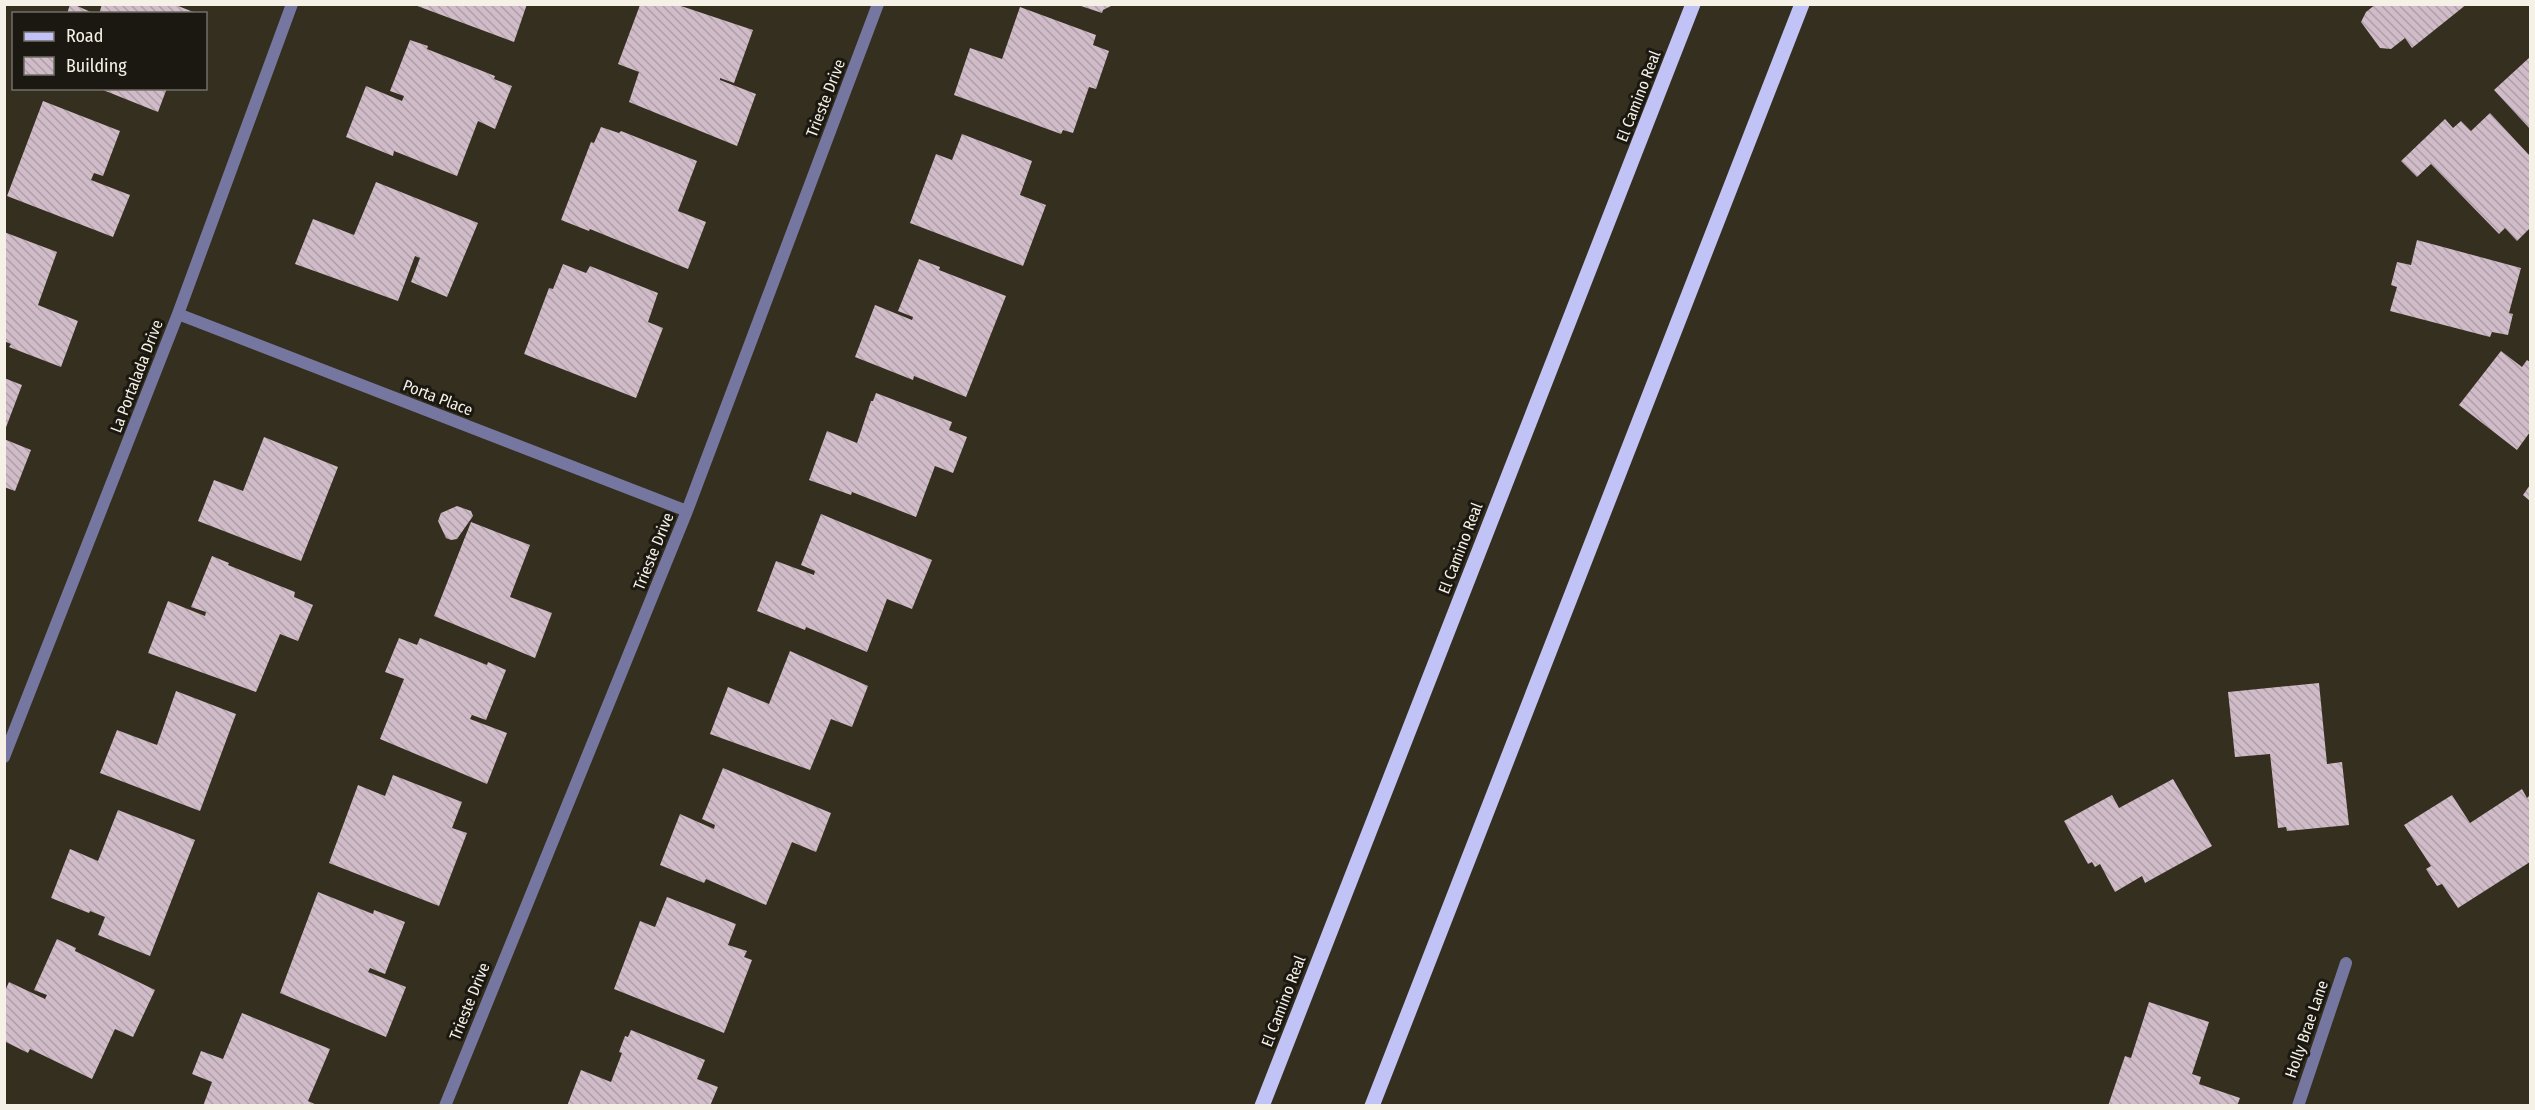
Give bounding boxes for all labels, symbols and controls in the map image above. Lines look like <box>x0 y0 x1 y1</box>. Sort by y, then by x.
legend <box>12 12 207 90</box>
text: Road <box>66 25 103 47</box>
street label: El Camino Real <box>1612 48 1665 145</box>
text: Building <box>66 55 127 77</box>
street label: Trieste Drive <box>802 56 849 140</box>
street label: La Portalada Drive <box>106 317 167 435</box>
street label: Porta Place <box>400 375 476 419</box>
street label: El Camino Real <box>1434 500 1487 597</box>
street label: Trieste Drive <box>629 510 678 593</box>
street label: El Camino Real <box>1257 953 1310 1050</box>
street label: Trieste Drive <box>445 960 494 1043</box>
street label: Holly Brae Lane <box>2281 978 2332 1080</box>

